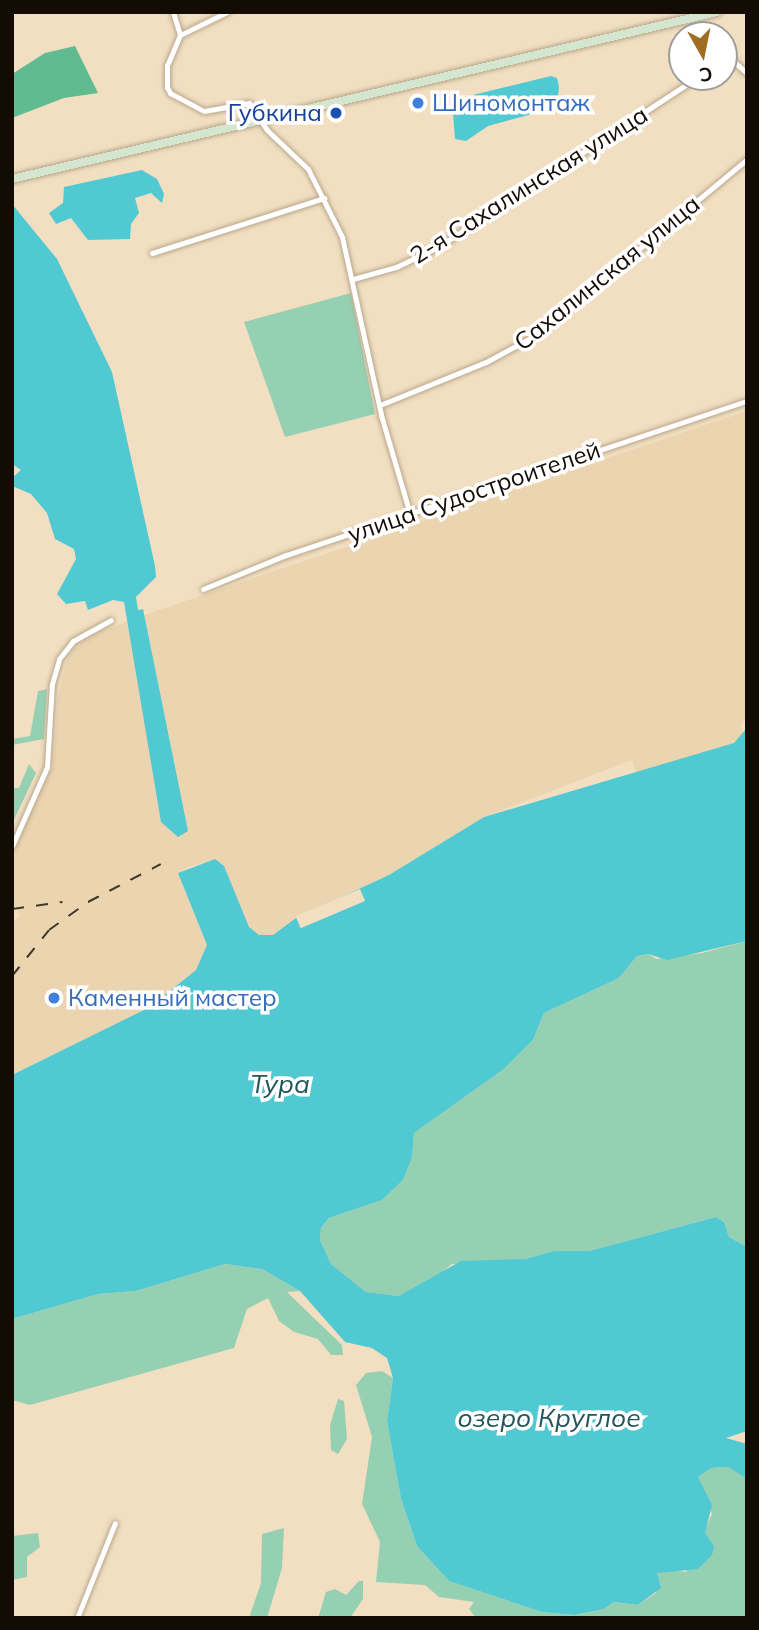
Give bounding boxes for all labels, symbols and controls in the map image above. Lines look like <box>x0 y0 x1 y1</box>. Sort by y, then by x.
north arrow <box>668 21 738 91</box>
text: С <box>698 62 714 88</box>
place label: Шиномонтаж <box>432 89 590 117</box>
marker: Шиномонтаж <box>410 95 426 111</box>
place label: Губкина <box>228 99 322 127</box>
street label: 2-я Сахалинская улица <box>405 100 653 270</box>
marker: Губкина <box>328 105 344 121</box>
street label: Сахалинская улица <box>509 189 705 357</box>
street label: улица Судостроителей <box>344 435 604 549</box>
place label: Каменный мастер <box>68 984 277 1012</box>
marker: Каменный мастер <box>46 990 62 1006</box>
water label: Тура <box>250 1068 310 1100</box>
water label: озеро Круглое <box>457 1402 641 1434</box>

